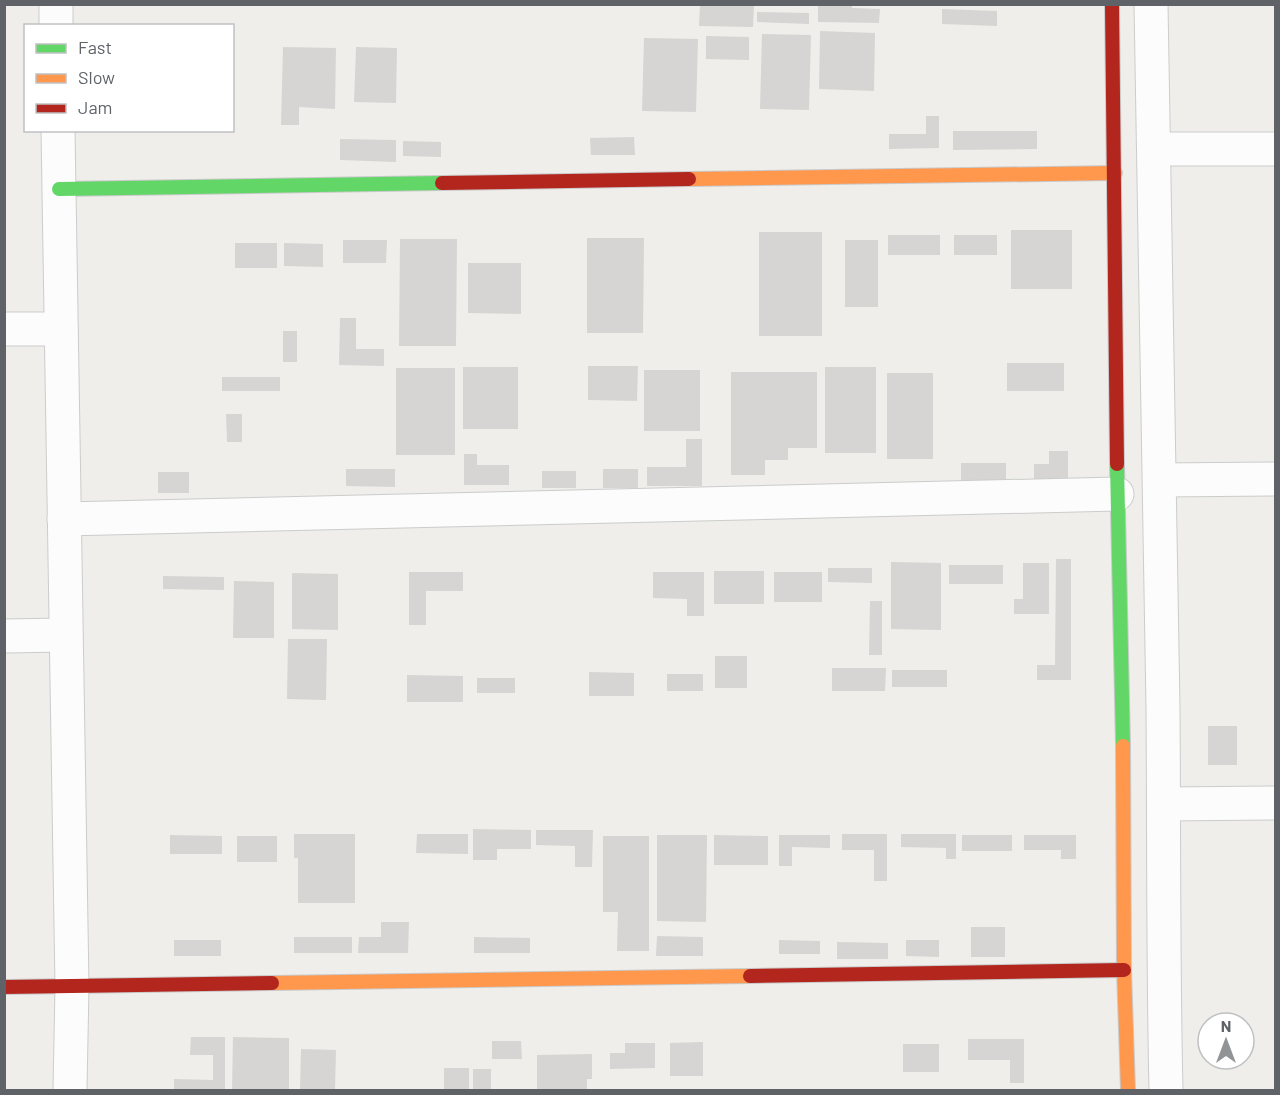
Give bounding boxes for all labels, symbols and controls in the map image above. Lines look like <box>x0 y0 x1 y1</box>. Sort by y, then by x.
legend <box>24 24 234 132</box>
text: Fast <box>78 36 112 58</box>
text: Slow <box>78 66 115 88</box>
text: Jam <box>78 96 112 118</box>
north arrow <box>1196 1011 1256 1071</box>
text: N <box>1221 1016 1231 1035</box>

